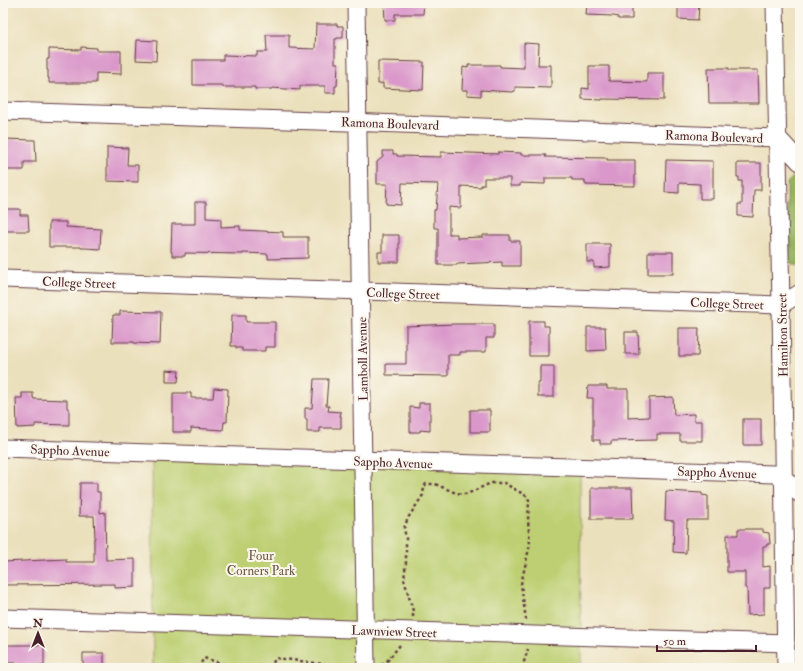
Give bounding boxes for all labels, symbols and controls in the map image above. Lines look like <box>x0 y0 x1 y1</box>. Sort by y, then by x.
street label: Ramona Boulevard <box>341 114 440 134</box>
street label: Ramona Boulevard <box>665 127 764 147</box>
street label: College Street <box>42 274 116 292</box>
street label: College Street <box>366 285 440 303</box>
street label: Hamilton Street <box>774 293 792 377</box>
street label: College Street <box>690 295 764 313</box>
street label: Lamboll Avenue <box>354 316 372 401</box>
street label: Sappho Avenue <box>30 442 110 461</box>
street label: Sappho Avenue <box>353 454 433 473</box>
street label: Sappho Avenue <box>677 464 757 483</box>
park label: Four Corners Park <box>227 548 296 579</box>
north arrow <box>18 613 58 653</box>
text: N <box>32 617 44 630</box>
street label: Lawnview Street <box>351 623 437 641</box>
scale bar <box>657 627 756 653</box>
text: 50 m <box>663 634 687 649</box>

